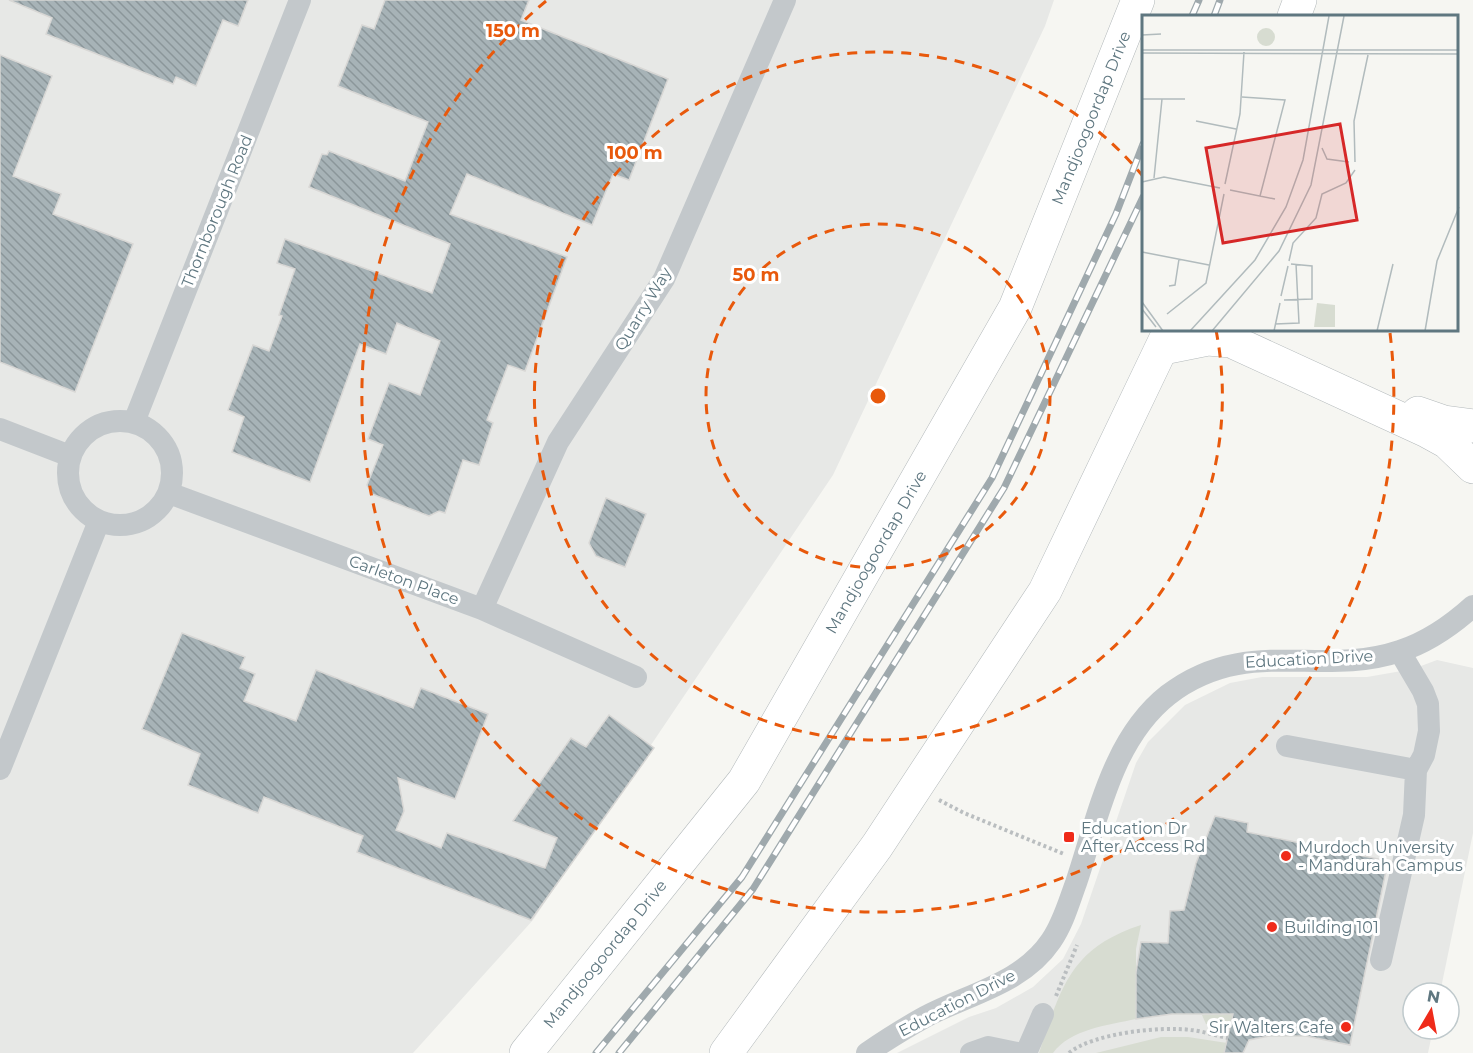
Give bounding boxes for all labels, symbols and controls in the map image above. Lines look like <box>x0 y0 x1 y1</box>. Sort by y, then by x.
inset map <box>1142 15 1458 332</box>
text: 150 m <box>486 20 540 42</box>
street label: Mandjoogoordap Drive <box>1047 29 1135 207</box>
street label: Thornborough Road <box>178 132 256 290</box>
text: 100 m <box>607 142 663 164</box>
street label: Quarry Way <box>611 264 675 354</box>
text: 50 m <box>733 264 779 286</box>
centre of rings <box>868 386 888 406</box>
street label: Mandjoogoordap Drive <box>821 467 931 637</box>
street label: Carleton Place <box>346 551 462 609</box>
street label: Education Drive <box>1244 646 1374 672</box>
place label: Education Dr After Access Rd <box>1081 819 1205 856</box>
marker: Education Dr After Access Rd <box>1062 830 1076 844</box>
place label: Murdoch University - Mandurah Campus <box>1298 838 1463 875</box>
marker: Murdoch University - Mandurah Campus <box>1279 849 1293 863</box>
street label: Mandjoogoordap Drive <box>539 876 671 1032</box>
place label: Building 101 <box>1284 918 1379 937</box>
marker: Building 101 <box>1265 920 1279 934</box>
street label: Education Drive <box>895 965 1019 1041</box>
north arrow <box>1401 981 1461 1041</box>
text: N <box>1425 986 1442 1007</box>
place label: Sir Walters Cafe <box>1209 1018 1334 1037</box>
marker: Sir Walters Cafe <box>1339 1020 1353 1034</box>

